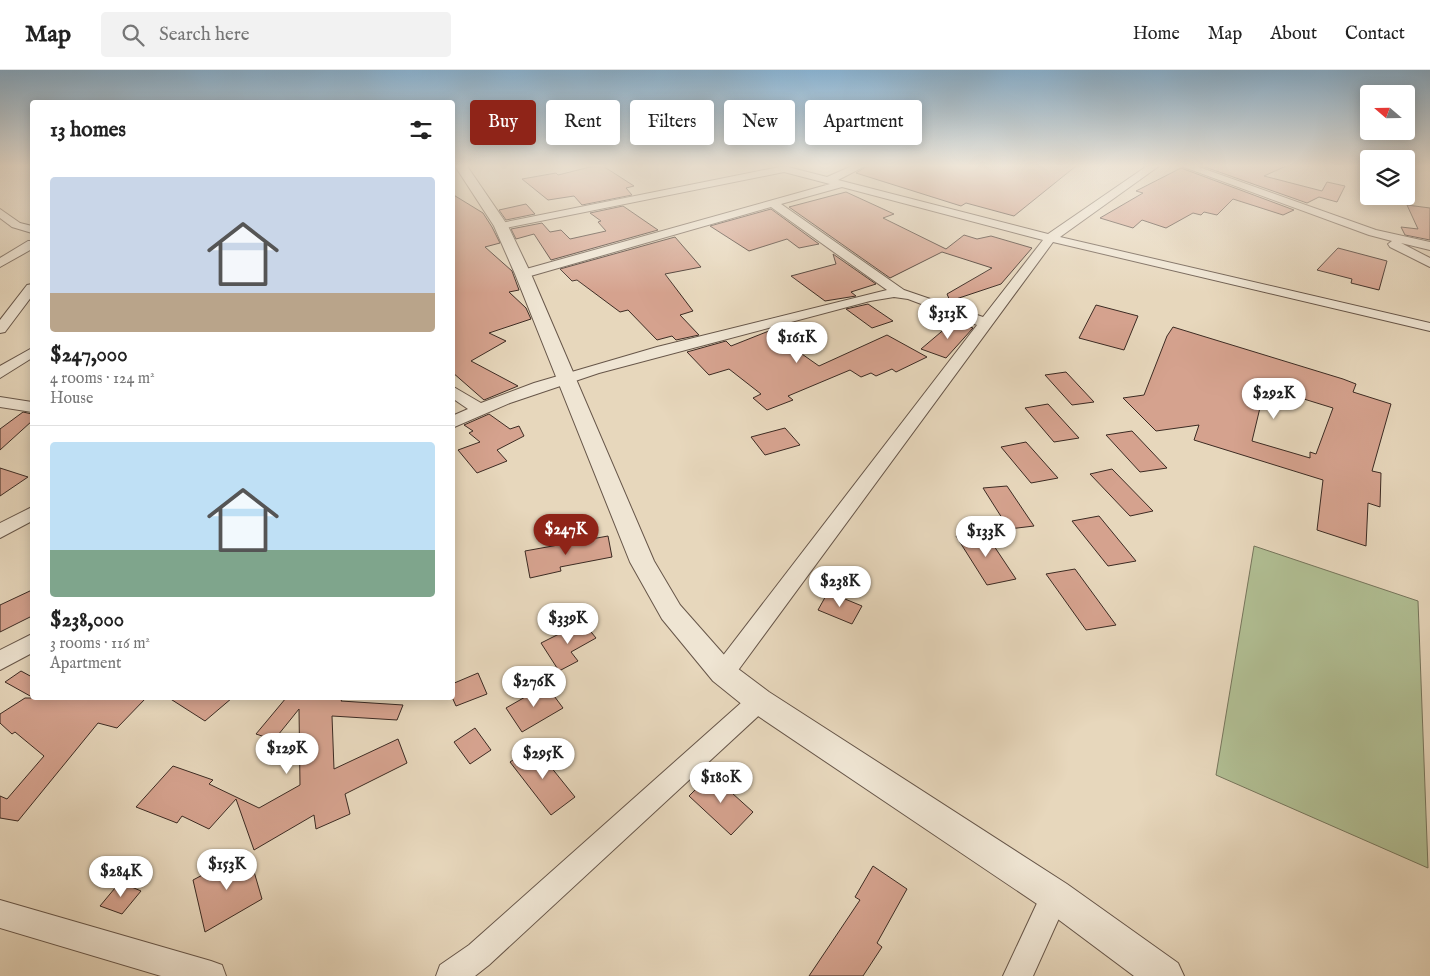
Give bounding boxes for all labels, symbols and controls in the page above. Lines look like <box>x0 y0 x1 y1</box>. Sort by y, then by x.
search box <box>101 12 451 57</box>
text: Map <box>25 19 71 50</box>
icon: search <box>119 21 147 49</box>
text: Search here <box>159 23 250 47</box>
text: Home <box>1133 23 1180 46</box>
text: Map <box>1208 23 1242 46</box>
text: About <box>1270 23 1317 46</box>
text: Contact <box>1345 23 1405 46</box>
north arrow <box>1360 85 1415 140</box>
map controls <box>1360 85 1415 205</box>
chip: Buy <box>470 100 536 145</box>
chip: Rent <box>546 100 620 145</box>
chip: Filters <box>630 100 714 145</box>
chip: New <box>724 100 795 145</box>
chip: Apartment <box>805 100 922 145</box>
icon: filters <box>407 116 435 144</box>
text: 13 homes <box>50 117 126 144</box>
button: layers <box>1360 150 1415 205</box>
icon: home <box>198 209 288 299</box>
pin: $313K <box>913 298 983 340</box>
text: $313K <box>929 304 967 324</box>
pin: $161K <box>762 322 832 364</box>
text: $161K <box>777 328 817 348</box>
text: $247,000 <box>50 342 128 369</box>
text: 4 rooms · 124 m² <box>50 369 155 389</box>
pin: $292K <box>1239 378 1309 420</box>
text: $292K <box>1253 384 1295 404</box>
text: House <box>50 389 93 409</box>
icon: home <box>198 475 288 565</box>
pin: $247K <box>531 514 601 556</box>
pin: $133K <box>951 516 1021 558</box>
text: $247K <box>545 520 587 540</box>
text: $133K <box>967 522 1005 542</box>
pin: $238K <box>805 566 875 608</box>
text: $238K <box>820 572 860 592</box>
pin: $339K <box>533 602 603 645</box>
text: $238,000 <box>50 607 124 634</box>
text: $339K <box>548 609 588 629</box>
text: 3 rooms · 116 m² <box>50 634 150 654</box>
text: Apartment <box>50 654 121 674</box>
pin: $276K <box>499 666 569 708</box>
text: $276K <box>513 672 555 692</box>
pin: $129K <box>252 732 322 775</box>
pin: $295K <box>508 738 578 780</box>
text: $129K <box>267 739 307 759</box>
text: $295K <box>523 744 563 764</box>
pin: $180K <box>686 762 756 804</box>
text: $180K <box>701 768 741 788</box>
pin: $153K <box>192 848 262 891</box>
text: $153K <box>208 855 246 875</box>
pin: $284K <box>86 856 156 898</box>
text: $284K <box>100 862 142 882</box>

